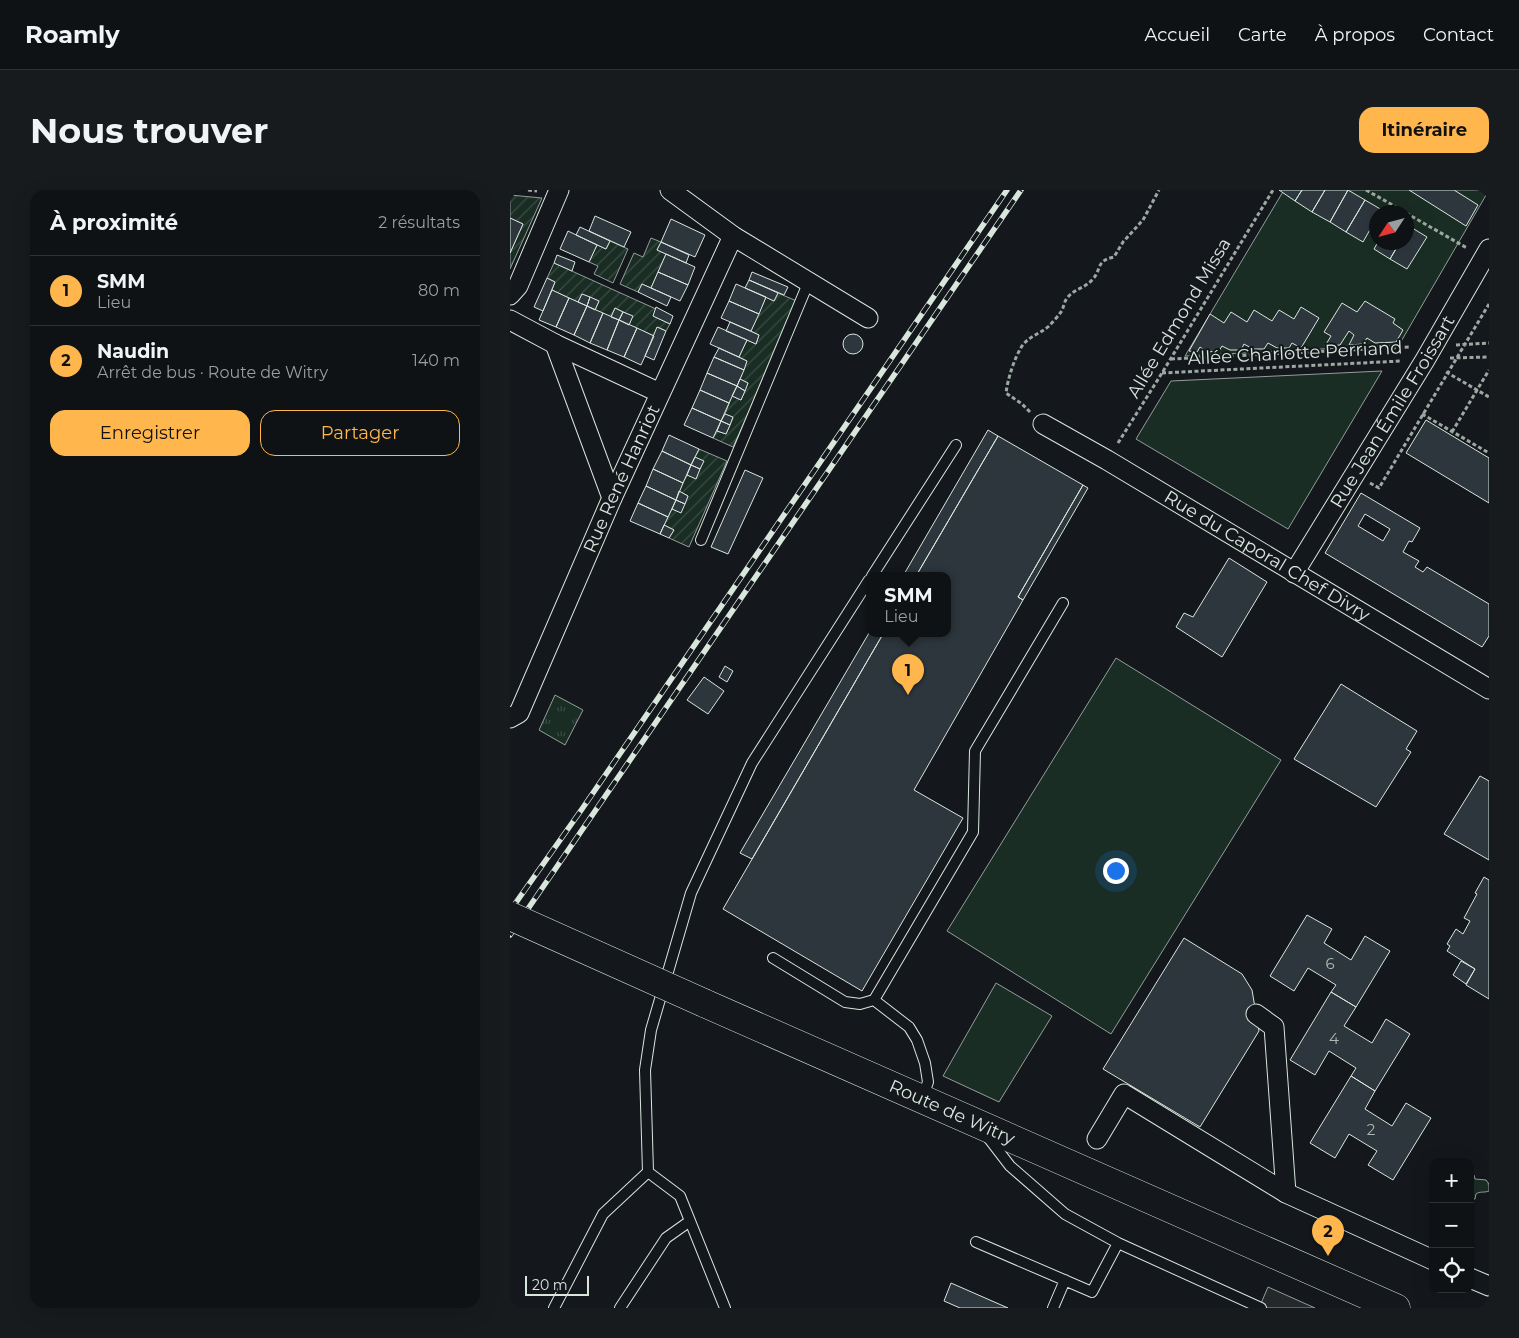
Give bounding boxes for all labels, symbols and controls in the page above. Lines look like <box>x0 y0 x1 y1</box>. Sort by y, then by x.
text: Roamly <box>25 20 120 49</box>
text: Accueil <box>1145 24 1210 46</box>
text: Carte <box>1238 24 1287 46</box>
text: À propos <box>1315 24 1395 46</box>
text: Contact <box>1423 24 1494 46</box>
button: Itinéraire <box>1359 107 1489 153</box>
text: Nous trouver <box>30 109 268 152</box>
north arrow <box>1369 205 1414 250</box>
text: À proximité <box>50 210 178 235</box>
text: 2 résultats <box>378 213 460 232</box>
street label: Allée Edmond Missa <box>1122 234 1236 402</box>
text: SMM <box>97 270 145 293</box>
text: 1 <box>63 281 69 300</box>
text: 80 m <box>418 281 460 300</box>
text: Lieu <box>97 293 131 312</box>
street label: Rue Jean Émile Froissart <box>1326 311 1459 512</box>
street label: Allée Charlotte Perriand <box>1187 336 1403 370</box>
text: Naudin <box>97 340 169 363</box>
text: 2 <box>61 351 71 370</box>
text: 140 m <box>412 351 460 370</box>
text: Arrêt de bus · Route de Witry <box>97 363 328 382</box>
street label: Rue René Hanriot <box>579 401 665 556</box>
button: Enregistrer <box>50 410 250 456</box>
button: Partager <box>260 410 460 456</box>
street label: Rue du Caporal Chef Divry <box>1160 486 1374 626</box>
popup <box>866 572 951 637</box>
text: SMM <box>884 584 933 607</box>
text: Lieu <box>884 607 918 626</box>
pin: 1 <box>892 654 924 695</box>
your location <box>1103 858 1129 884</box>
house number: 6 <box>1325 954 1335 973</box>
house number: 4 <box>1329 1029 1339 1048</box>
street label: Route de Witry <box>886 1075 1019 1150</box>
house number: 2 <box>1367 1120 1375 1139</box>
map controls <box>1429 1158 1474 1293</box>
button: + <box>1429 1158 1474 1203</box>
button: − <box>1429 1203 1474 1248</box>
pin: 2 <box>1312 1215 1344 1256</box>
button: locate <box>1429 1248 1474 1293</box>
scale bar <box>525 1273 589 1296</box>
text: 20 m <box>532 1276 568 1294</box>

